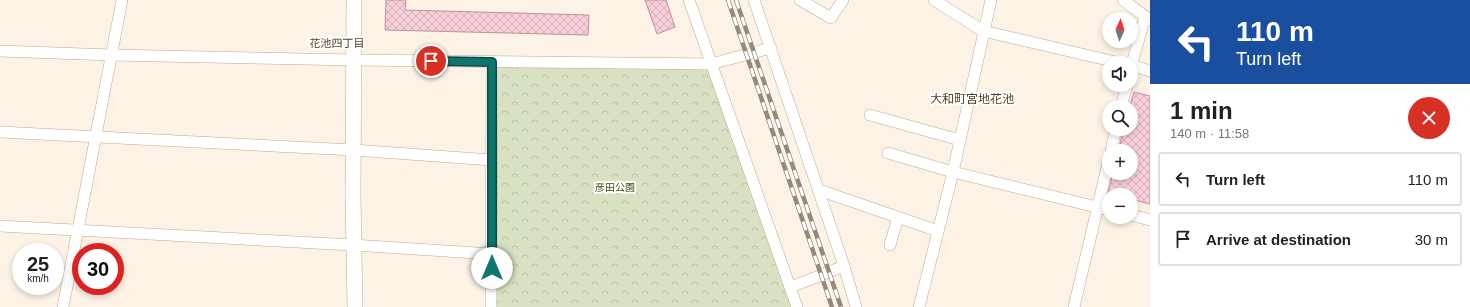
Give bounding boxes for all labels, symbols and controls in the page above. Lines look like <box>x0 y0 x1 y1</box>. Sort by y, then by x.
north arrow <box>1102 12 1138 48</box>
map controls <box>1102 12 1138 224</box>
icon: left <box>1170 16 1222 68</box>
text: 110 m <box>1236 16 1314 47</box>
district label: 花池四丁目 <box>310 37 365 49</box>
pin <box>414 44 448 78</box>
text: Turn left <box>1236 49 1301 69</box>
icon: arrive <box>420 50 442 72</box>
button: sound <box>1102 56 1138 92</box>
district label: 大和町宮地花池 <box>930 92 1014 106</box>
text: 1 min <box>1170 97 1233 124</box>
button: close <box>1408 97 1450 139</box>
button: search <box>1102 100 1138 136</box>
text: 140 m · 11:58 <box>1170 126 1249 141</box>
button: + <box>1102 144 1138 180</box>
icon: left <box>1172 168 1194 190</box>
text: Turn left <box>1206 171 1265 188</box>
text: 110 m <box>1407 171 1448 188</box>
park label: 彦田公園 <box>595 182 635 193</box>
button: − <box>1102 188 1138 224</box>
icon: arrive <box>1172 228 1194 250</box>
text: Arrive at destination <box>1206 231 1351 248</box>
text: 30 m <box>1415 231 1448 248</box>
speed limit sign: 30 <box>72 243 124 295</box>
position arrow <box>471 247 513 289</box>
text: 25 <box>27 253 49 275</box>
text: km/h <box>27 273 49 284</box>

